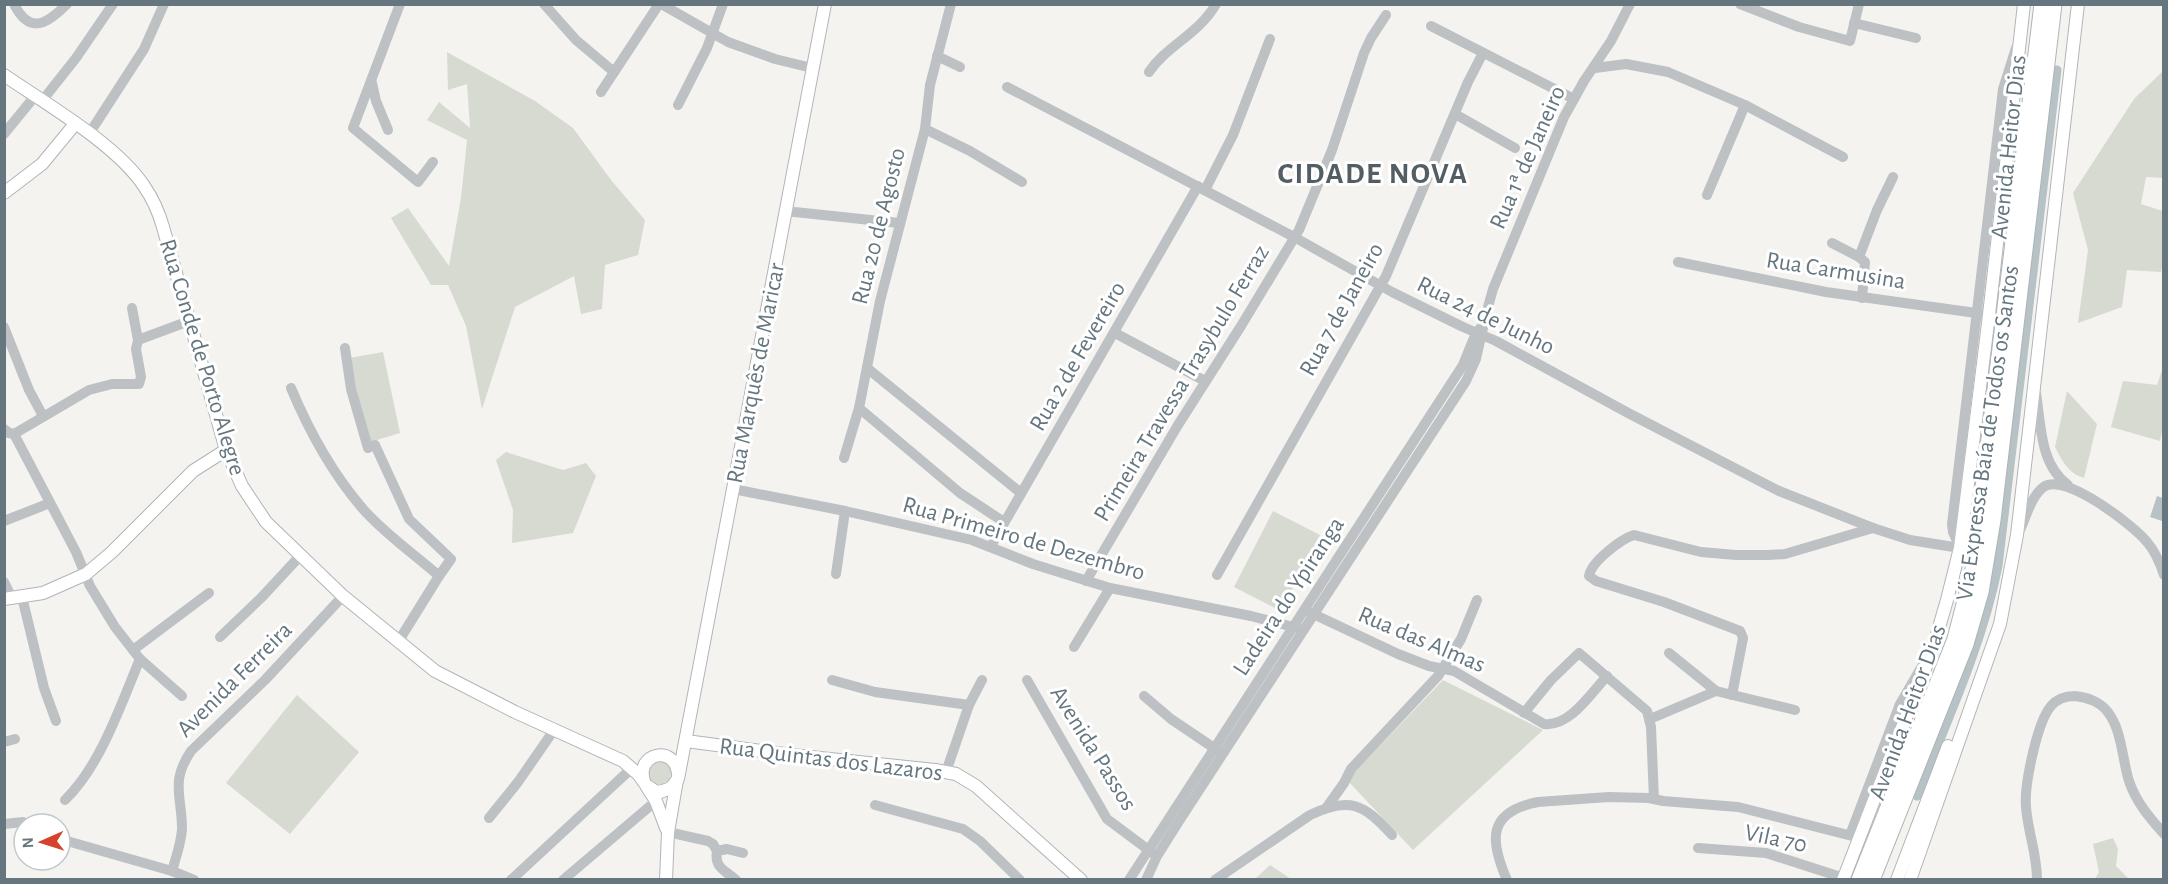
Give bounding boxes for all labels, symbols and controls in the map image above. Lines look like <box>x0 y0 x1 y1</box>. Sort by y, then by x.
street label: Avenida Heitor Dias <box>1987 54 2031 240</box>
street label: Rua 1ª de Janeiro <box>1486 82 1570 233</box>
street label: Rua 20 de Agosto <box>848 145 910 307</box>
district label: CIDADE NOVA <box>1277 159 1469 189</box>
street label: Rua Conde de Porto Alegre <box>155 236 249 478</box>
street label: Rua 7 de Janeiro <box>1295 239 1388 380</box>
street label: Primeira Travessa Trasybulo Ferraz <box>1090 241 1274 526</box>
street label: Rua Carmusina <box>1764 248 1907 294</box>
street label: Rua Marquês de Maricar <box>723 261 789 485</box>
street label: Via Expressa Baía de Todos os Santos <box>1953 264 2023 602</box>
street label: Rua 24 de Junho <box>1413 272 1558 360</box>
street label: Rua 2 de Fevereiro <box>1025 278 1130 435</box>
street label: Rua Primeiro de Dezembro <box>900 493 1148 585</box>
street label: Ladeira do Ypiranga <box>1229 513 1349 680</box>
street label: Rua das Almas <box>1355 602 1489 677</box>
street label: Avenida Ferreira <box>173 618 297 742</box>
street label: Avenida Heitor Dias <box>1865 621 1951 803</box>
street label: Avenida Passos <box>1046 682 1141 815</box>
street label: Rua Quintas dos Lazaros <box>718 734 944 786</box>
north arrow <box>12 812 72 872</box>
street label: Vila 70 <box>1742 821 1809 857</box>
text: N <box>20 837 36 849</box>

